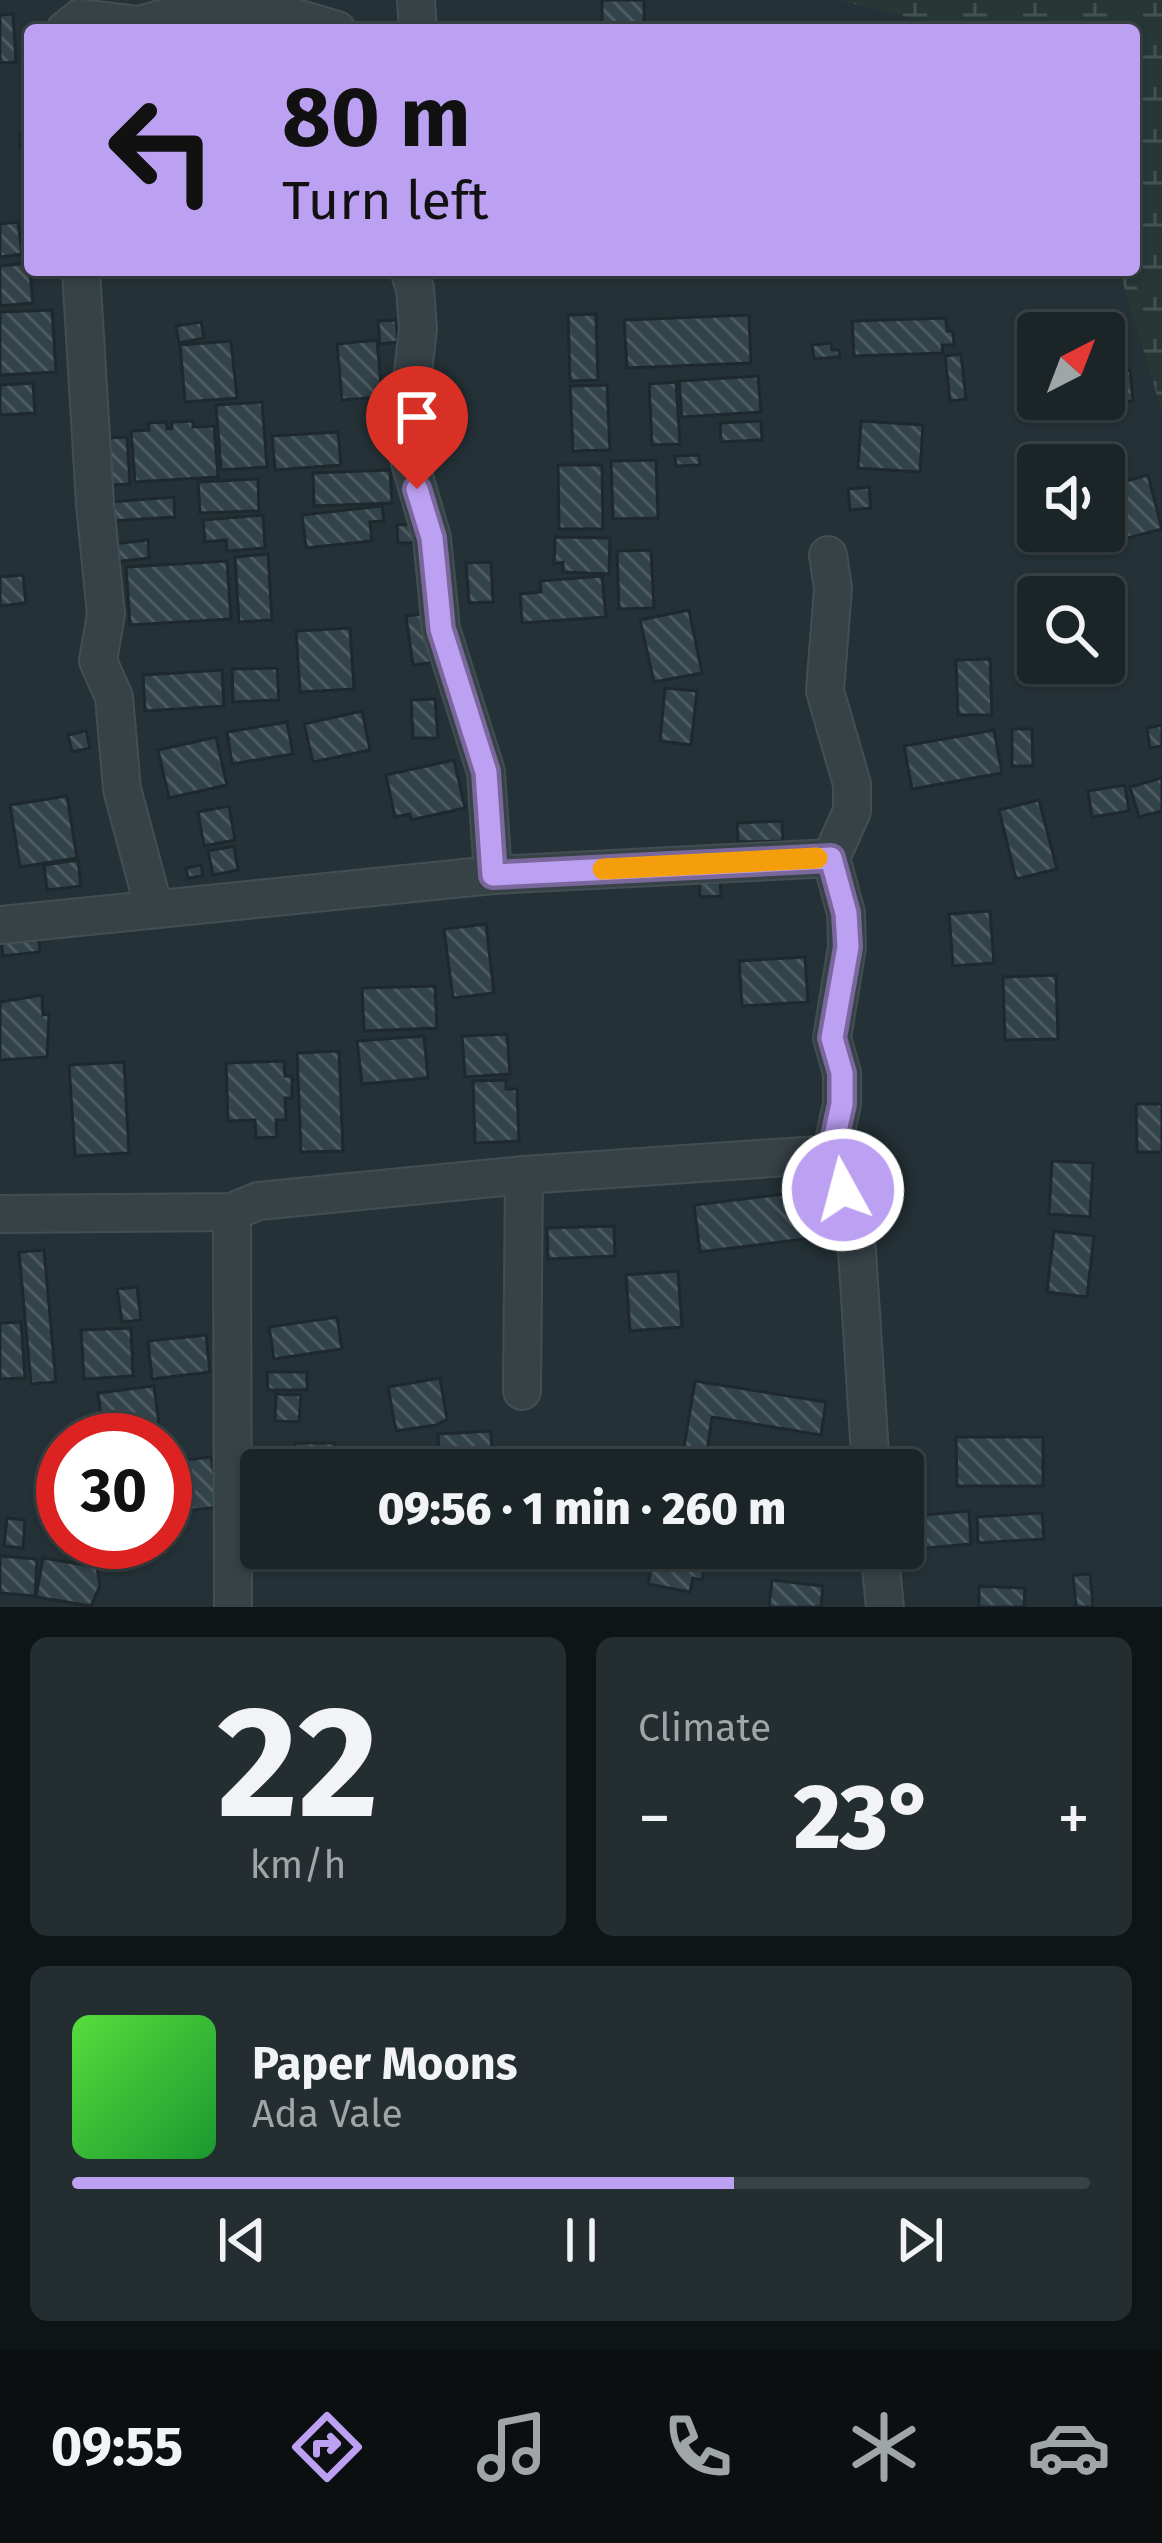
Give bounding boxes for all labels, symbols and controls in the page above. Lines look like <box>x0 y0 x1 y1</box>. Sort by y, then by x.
text: 80 m <box>282 67 471 168</box>
icon: left <box>84 72 240 228</box>
text: Turn left <box>282 169 489 233</box>
north arrow <box>1017 312 1125 420</box>
map controls <box>1017 312 1125 684</box>
pin <box>366 366 468 489</box>
icon: arrive <box>384 384 450 450</box>
button: sound <box>1017 444 1125 552</box>
button: search <box>1017 576 1125 684</box>
position arrow <box>780 1127 906 1253</box>
speed limit sign: 30 <box>36 1413 192 1569</box>
text: 09:56 · 1 min · 260 m <box>378 1482 786 1536</box>
text: 22 <box>217 1670 379 1857</box>
text: Climate <box>638 1705 771 1751</box>
text: 23° <box>794 1764 934 1872</box>
text: − <box>638 1779 671 1858</box>
text: + <box>1057 1779 1090 1858</box>
text: km/h <box>250 1842 346 1888</box>
text: Paper Moons <box>252 2037 517 2091</box>
text: Ada Vale <box>252 2091 403 2137</box>
icon: previous <box>209 2207 275 2273</box>
icon: pause <box>548 2207 614 2273</box>
icon: next <box>887 2207 953 2273</box>
icon: directions <box>285 2405 369 2489</box>
icon: music <box>470 2405 554 2489</box>
icon: phone <box>656 2405 740 2489</box>
icon: climate <box>842 2405 926 2489</box>
icon: car <box>1027 2405 1111 2489</box>
text: 09:55 <box>51 2415 183 2479</box>

